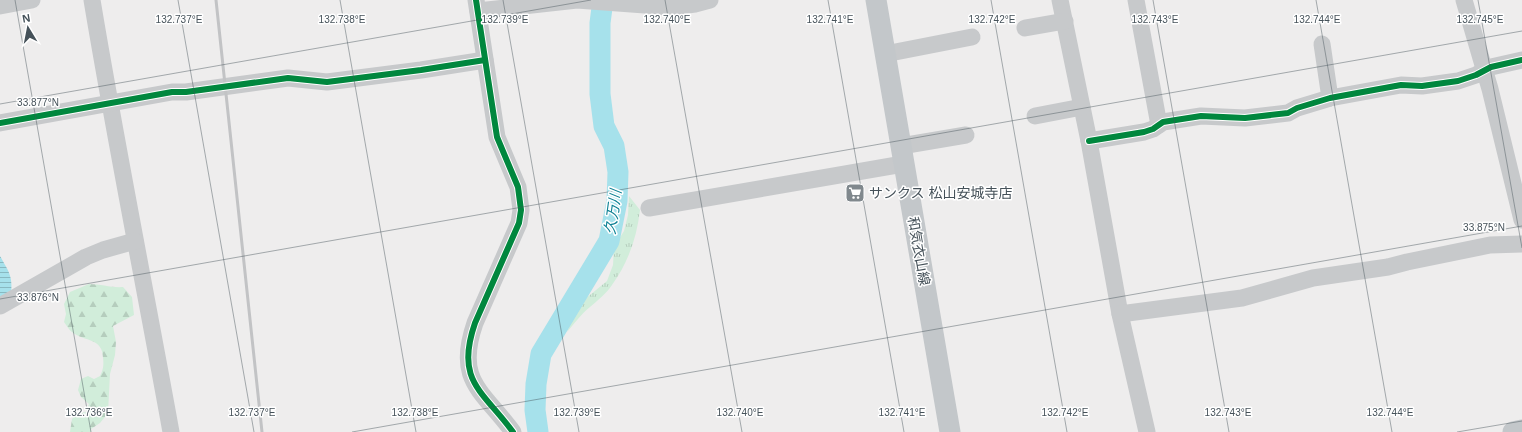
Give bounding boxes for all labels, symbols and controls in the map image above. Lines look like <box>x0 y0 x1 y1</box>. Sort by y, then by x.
north arrow <box>8 8 48 48</box>
text: N <box>21 12 31 25</box>
text: 132.737°E <box>156 14 203 25</box>
text: 132.738°E <box>319 14 366 25</box>
text: 132.739°E <box>482 14 529 25</box>
text: 132.740°E <box>644 14 691 25</box>
text: 132.741°E <box>807 14 854 25</box>
text: 132.742°E <box>969 14 1016 25</box>
text: 132.743°E <box>1132 14 1179 25</box>
text: 132.744°E <box>1294 14 1341 25</box>
text: 132.745°E <box>1457 14 1504 25</box>
text: 33.877°N <box>17 97 59 108</box>
supermarket icon: サンクス 松山安城寺店 <box>844 182 866 204</box>
place label: サンクス 松山安城寺店 <box>869 185 1012 201</box>
water label: 久万川 <box>601 186 624 235</box>
street label: 和気衣山線 <box>905 215 933 287</box>
text: 33.875°N <box>1463 222 1505 233</box>
text: 33.876°N <box>17 292 59 303</box>
text: 132.736°E <box>66 407 113 418</box>
text: 132.737°E <box>229 407 276 418</box>
text: 132.738°E <box>392 407 439 418</box>
text: 132.739°E <box>554 407 601 418</box>
text: 132.740°E <box>717 407 764 418</box>
text: 132.741°E <box>879 407 926 418</box>
text: 132.742°E <box>1042 407 1089 418</box>
text: 132.743°E <box>1205 407 1252 418</box>
text: 132.744°E <box>1367 407 1414 418</box>

